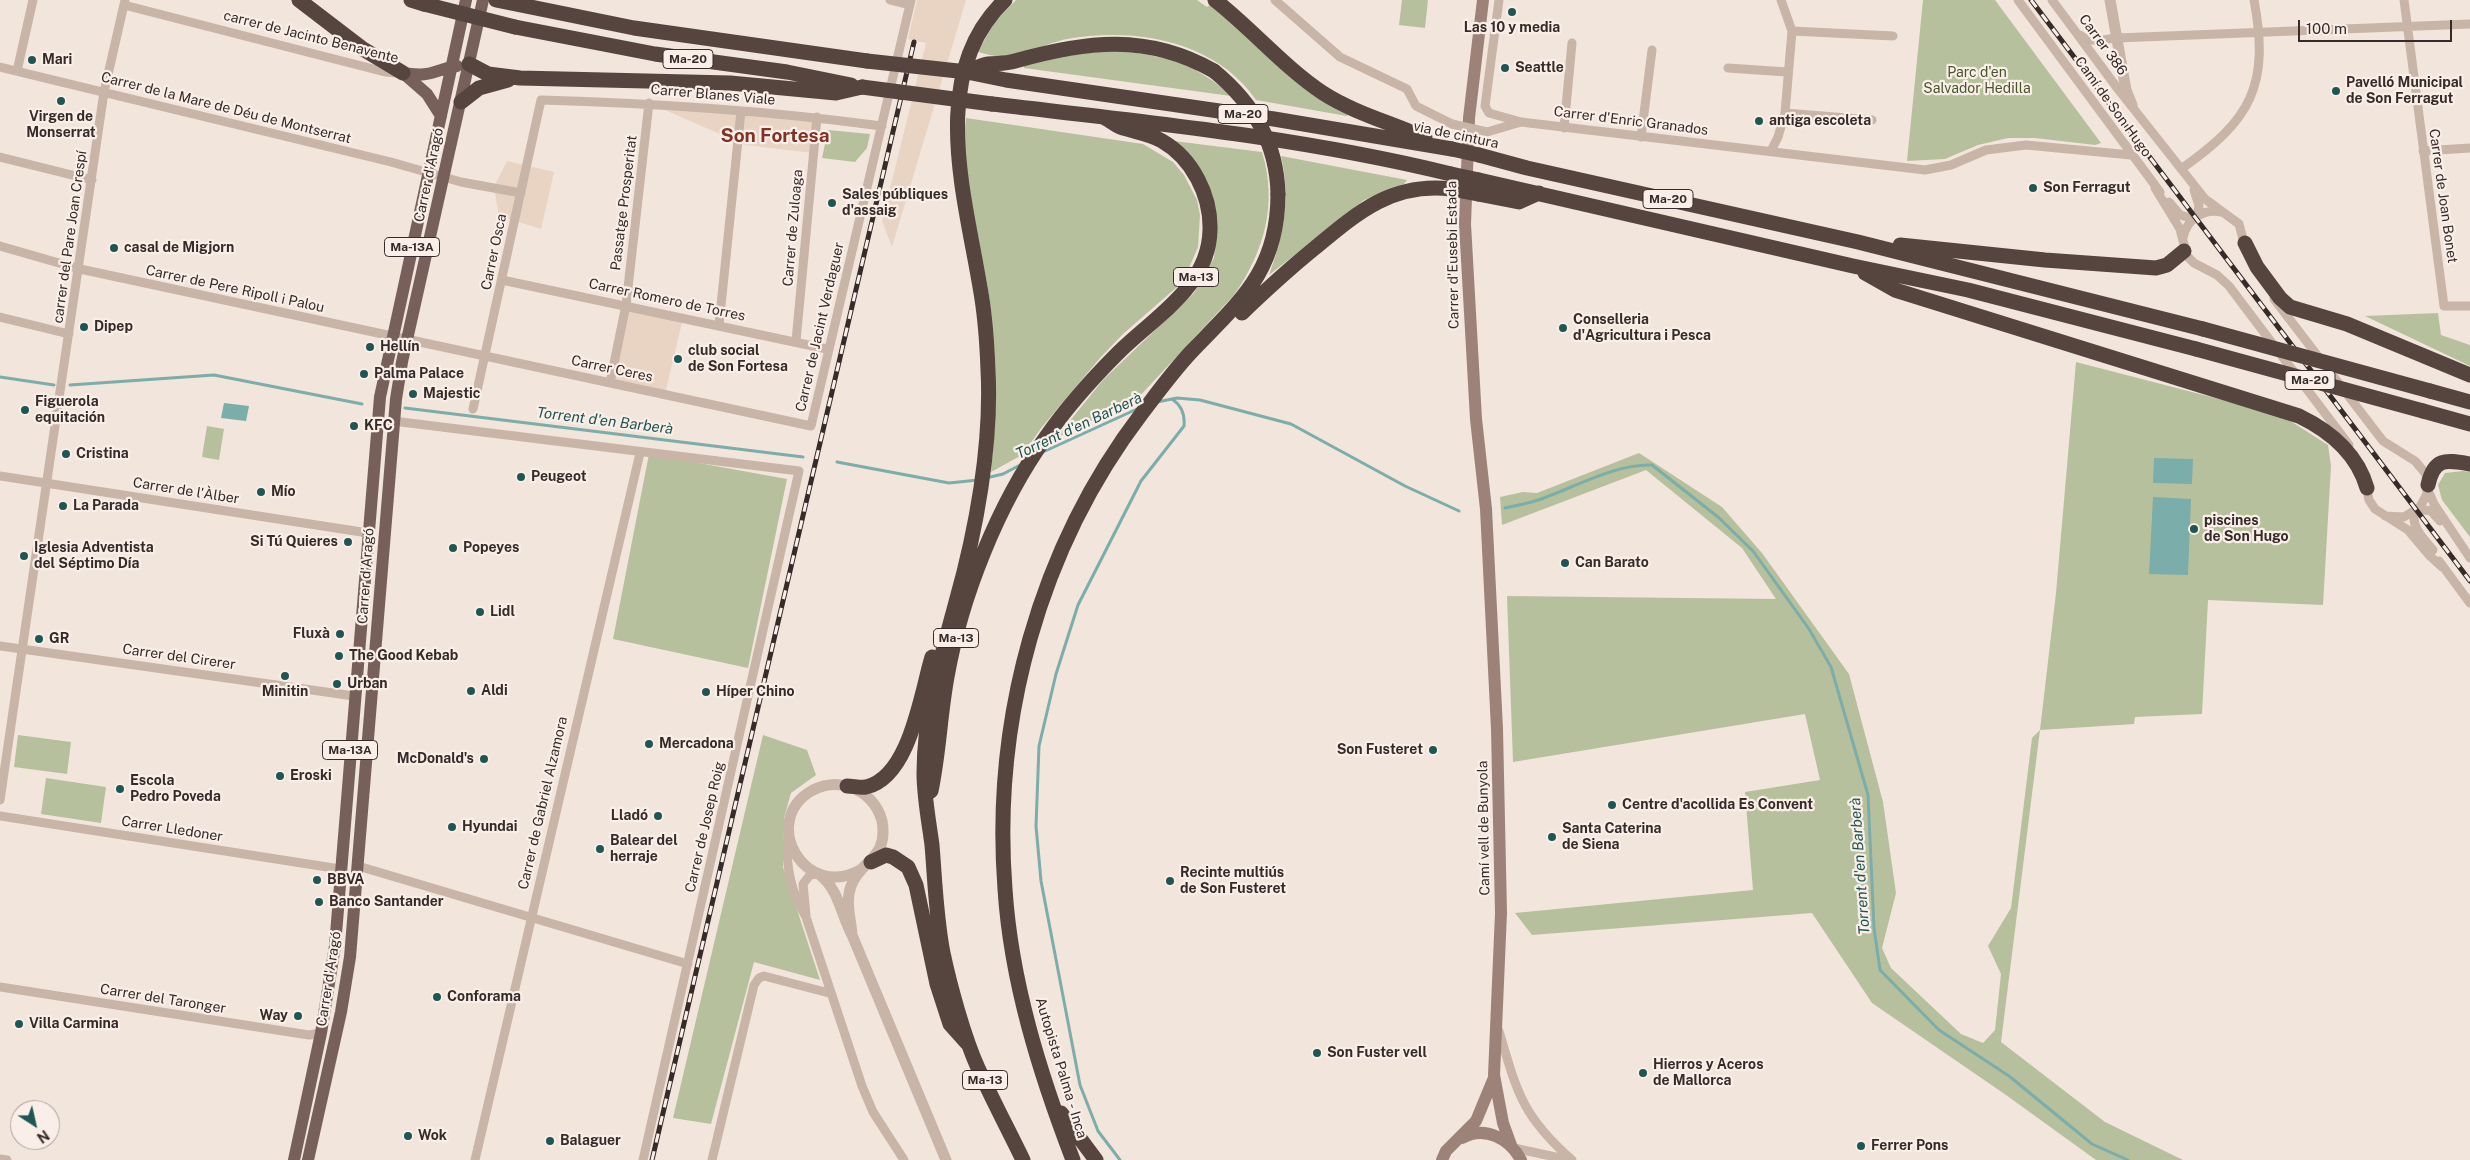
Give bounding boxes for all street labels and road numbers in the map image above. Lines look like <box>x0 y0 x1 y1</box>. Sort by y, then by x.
street label: carrer de Jacinto Benavente <box>222 7 400 67</box>
street label: Carrer 386 <box>2075 11 2131 79</box>
road number: Ma-20 <box>663 50 713 68</box>
street label: Camí de Son Hugo <box>2071 54 2155 160</box>
street label: Carrer de la Mare de Déu de Montserrat <box>99 69 353 147</box>
street label: Carrer Blanes Viale <box>650 81 776 109</box>
street label: Carrer d'Enric Granados <box>1553 103 1709 139</box>
road number: Ma-20 <box>1218 105 1268 124</box>
street label: via de cintura <box>1412 118 1500 152</box>
street label: Carrer d'Aragó <box>411 126 447 224</box>
street label: Carrer de Joan Bonet <box>2425 128 2461 264</box>
street label: Passatge Prosperitat <box>607 134 641 272</box>
street label: carrer del Pare Joan Crespí <box>50 150 90 324</box>
street label: Carrer de Zuloaga <box>780 169 806 287</box>
street label: Carrer d'Eusebi Estada <box>1443 181 1463 329</box>
road number: Ma-20 <box>1643 190 1693 208</box>
street label: Carrer Osca <box>478 212 510 292</box>
road number: Ma-13A <box>384 238 440 256</box>
street label: Carrer de Jacint Verdaguer <box>792 240 848 414</box>
street label: Carrer de Pere Ripoll i Palou <box>144 262 326 316</box>
road number: Ma-13 <box>1174 268 1218 286</box>
street label: Carrer Romero de Torres <box>587 275 747 325</box>
street label: Carrer Ceres <box>570 352 654 386</box>
road number: Ma-20 <box>2285 370 2335 390</box>
street label: Carrer de l'Àlber <box>132 474 240 508</box>
street label: Carrer d'Aragó <box>354 528 378 624</box>
road number: Ma-13 <box>934 628 978 648</box>
street label: Carrer del Cirerer <box>121 641 237 673</box>
street label: Carrer de Gabriel Alzamora <box>515 715 571 891</box>
road number: Ma-13A <box>322 740 378 760</box>
street label: Carrer de Josep Roig <box>682 760 728 894</box>
street label: Camí vell de Bunyola <box>1474 760 1494 896</box>
street label: Carrer Lledoner <box>120 813 224 845</box>
street label: Carrer d'Aragó <box>313 930 345 1028</box>
street label: Carrer del Taronger <box>99 981 227 1017</box>
street label: Autopista Palma - Inca <box>1032 996 1090 1140</box>
road number: Ma-13 <box>962 1070 1008 1090</box>

